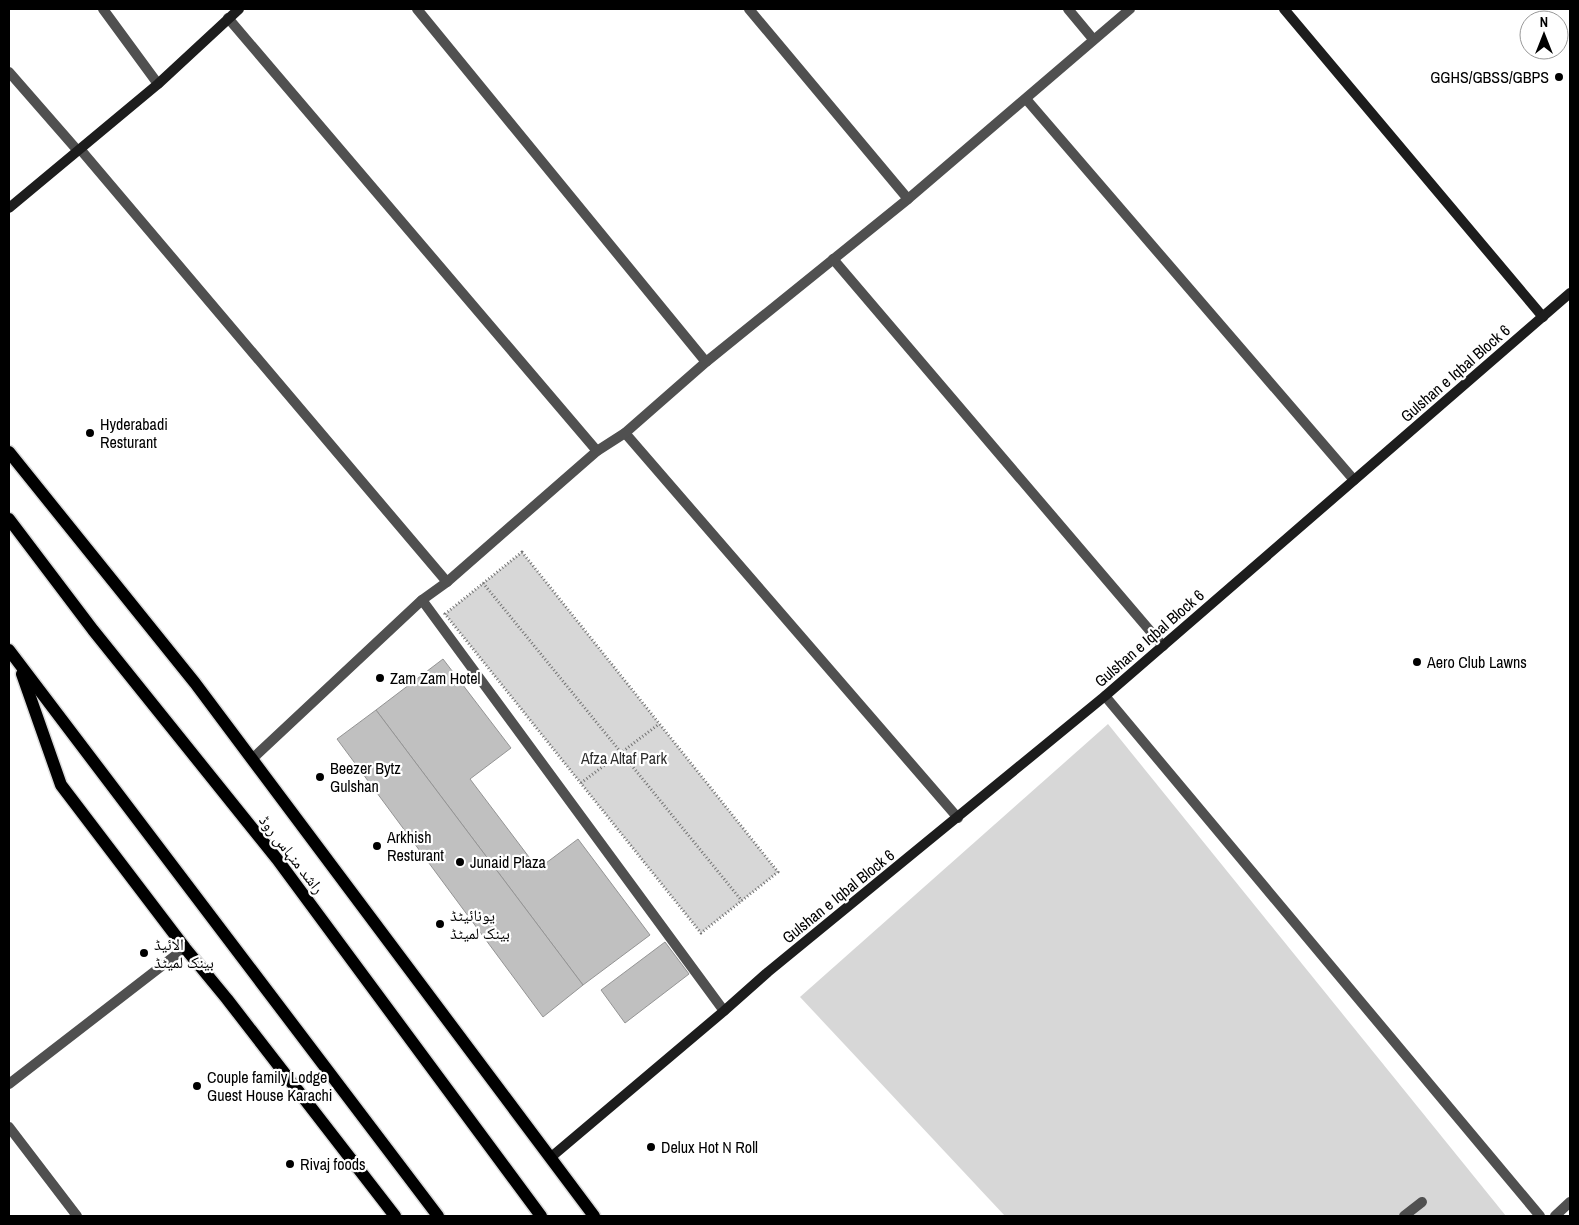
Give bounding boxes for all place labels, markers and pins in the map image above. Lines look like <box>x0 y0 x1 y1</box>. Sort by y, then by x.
place label: GGHS/GBSS/GBPS <box>1430 66 1549 88</box>
marker: GGHS/GBSS/GBPS <box>1553 71 1565 83</box>
place label: Hyderabadi Resturant <box>100 413 168 453</box>
marker: Hyderabadi Resturant <box>84 427 96 439</box>
place label: Aero Club Lawns <box>1426 651 1527 673</box>
marker: Aero Club Lawns <box>1411 656 1423 668</box>
place label: Zam Zam Hotel <box>390 667 480 689</box>
marker: Zam Zam Hotel <box>374 672 386 684</box>
place label: Beezer Bytz Gulshan <box>330 757 401 797</box>
marker: Beezer Bytz Gulshan <box>314 771 326 783</box>
place label: Arkhish Resturant <box>386 826 444 866</box>
marker: Arkhish Resturant <box>371 840 383 852</box>
place label: Junaid Plaza <box>470 851 547 873</box>
marker: Junaid Plaza <box>454 856 466 868</box>
place label: یونائیٹڈ بینک لمیٹڈ <box>450 904 510 944</box>
marker: یونائیٹڈ بینک لمیٹڈ <box>434 918 446 930</box>
place label: الائیڈ بینک لمیٹڈ <box>154 933 214 973</box>
marker: الائیڈ بینک لمیٹڈ <box>138 947 150 959</box>
place label: Couple family Lodge Guest House Karachi <box>207 1066 332 1106</box>
marker: Couple family Lodge Guest House Karachi <box>191 1080 203 1092</box>
place label: Delux Hot N Roll <box>661 1136 758 1158</box>
marker: Delux Hot N Roll <box>645 1141 657 1153</box>
place label: Rivaj foods <box>300 1153 366 1175</box>
marker: Rivaj foods <box>284 1158 296 1170</box>

